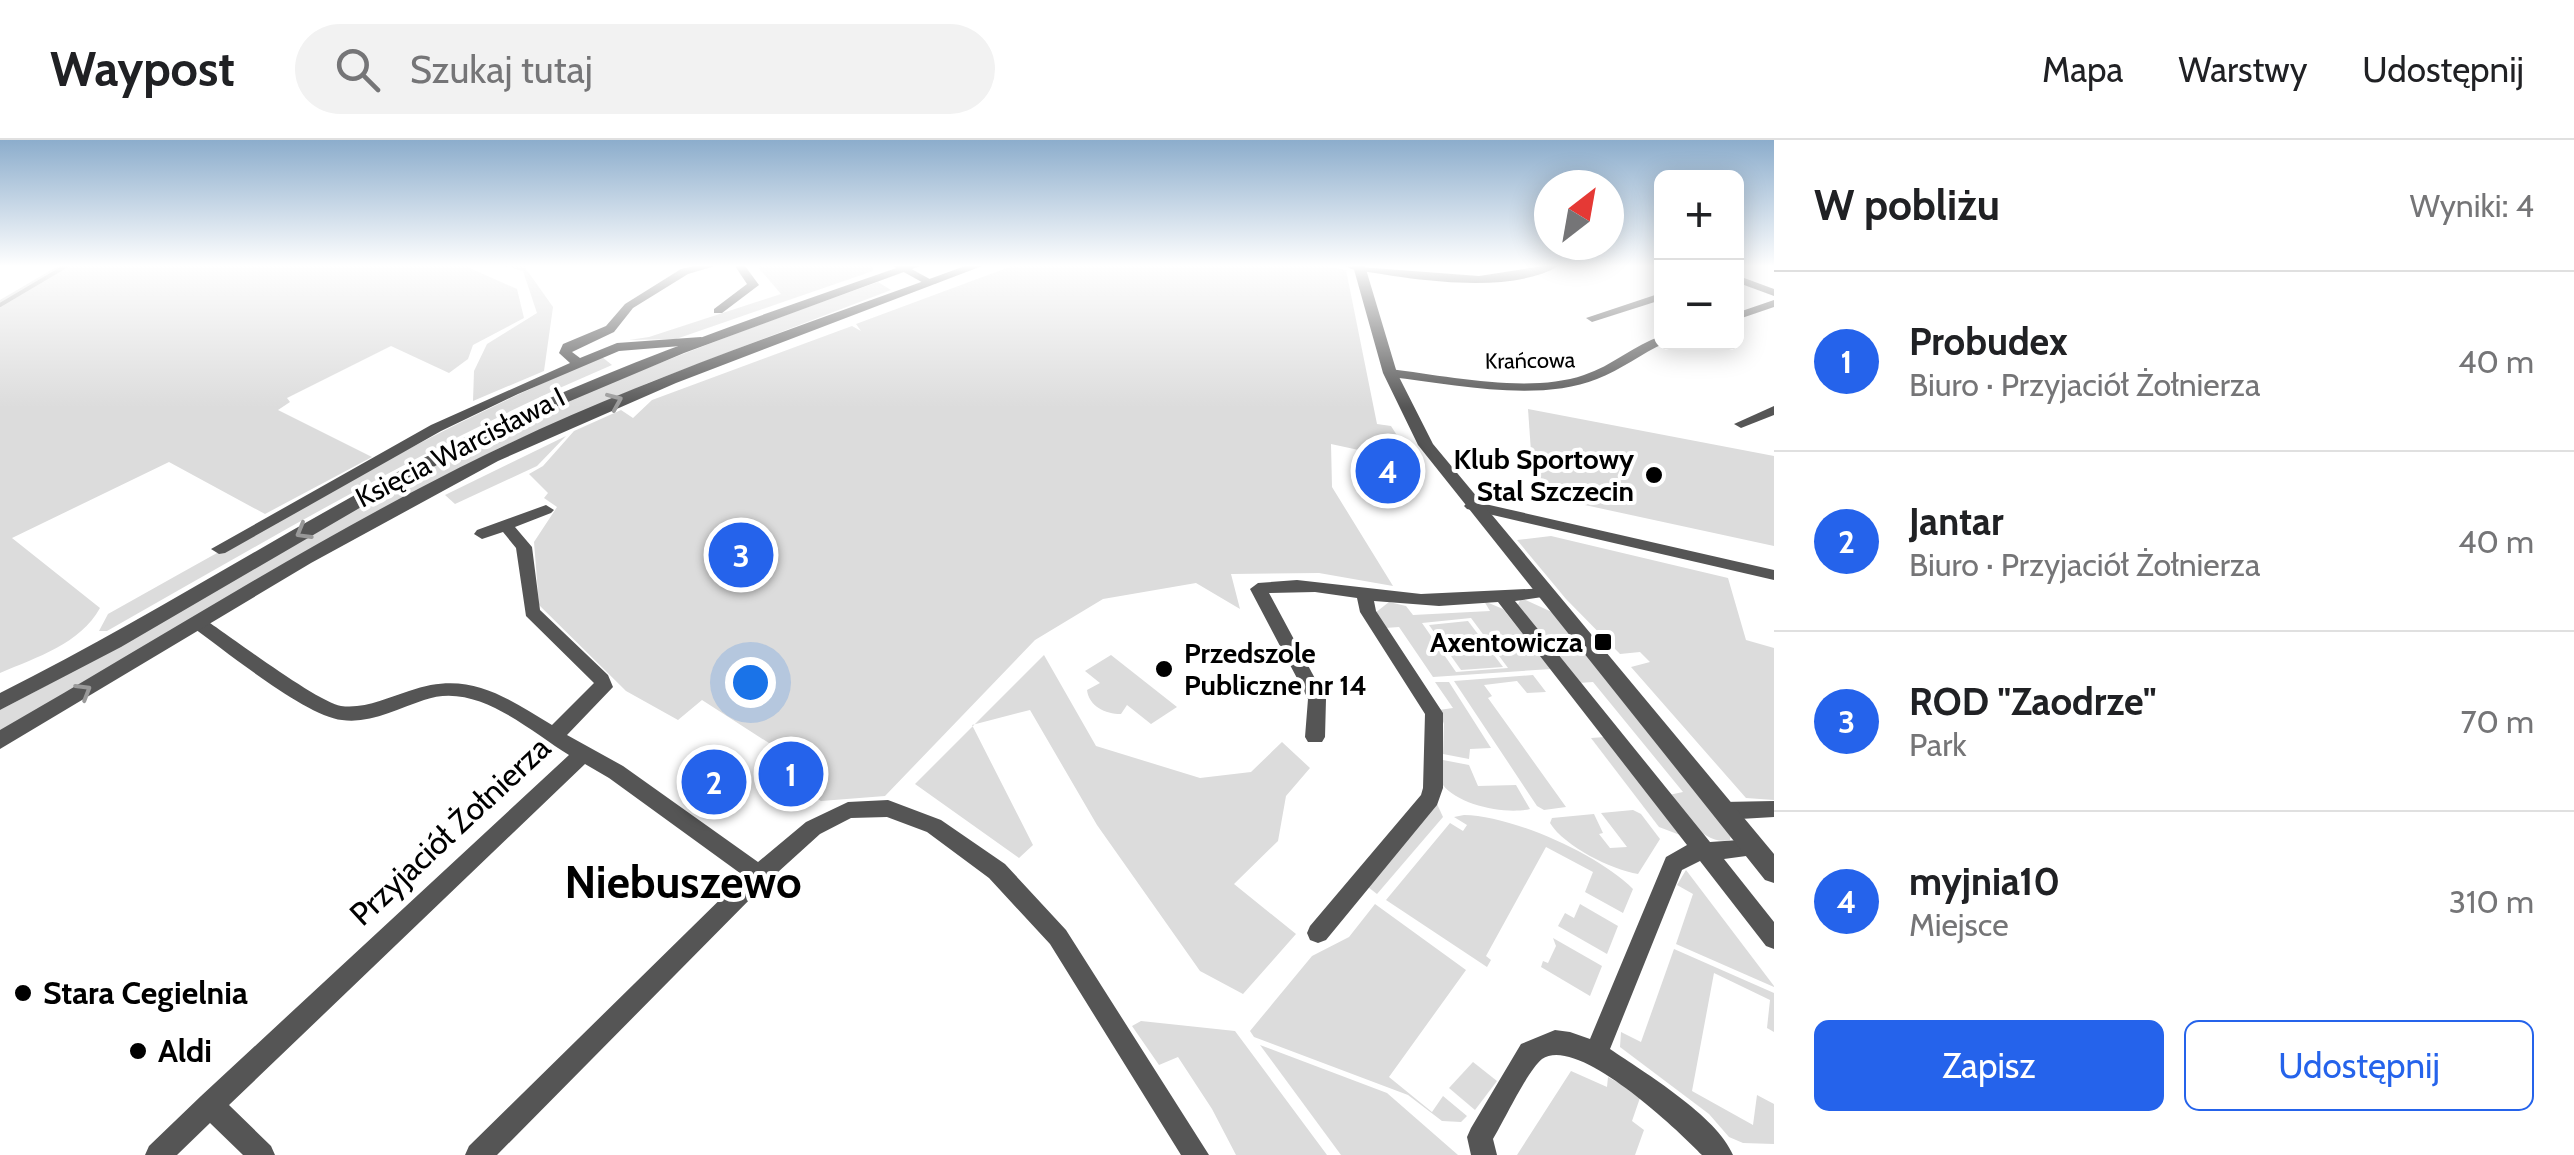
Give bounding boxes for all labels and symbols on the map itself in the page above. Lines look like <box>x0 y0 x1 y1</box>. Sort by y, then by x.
north arrow <box>1534 170 1624 260</box>
street label: Krańcowa <box>1485 346 1576 375</box>
street label: Księcia Warcisława I <box>350 380 570 514</box>
one-way arrow <box>605 393 623 413</box>
pin: 4 <box>1356 434 1420 508</box>
place label: Klub Sportowy Stal Szczecin <box>1453 442 1634 508</box>
marker: Klub Sportowy Stal Szczecin <box>1643 464 1665 486</box>
pin: 3 <box>708 518 774 592</box>
one-way arrow <box>296 519 314 539</box>
place label: Axentowicza <box>1430 625 1583 659</box>
marker: Axentowicza <box>1592 631 1614 653</box>
place label: Przedszole Publiczne nr 14 <box>1184 636 1367 702</box>
your location <box>725 657 776 708</box>
marker: Przedszole Publiczne nr 14 <box>1153 658 1175 680</box>
one-way arrow <box>73 683 91 703</box>
street label: Przyjaciół Żołnierza <box>341 727 558 933</box>
pin: 1 <box>758 736 824 812</box>
pin: 2 <box>682 744 746 820</box>
district label: Niebuszewo <box>564 855 802 909</box>
place label: Stara Cegielnia <box>43 973 248 1012</box>
marker: Stara Cegielnia <box>12 982 34 1004</box>
place label: Aldi <box>158 1031 212 1070</box>
marker: Aldi <box>127 1040 149 1062</box>

